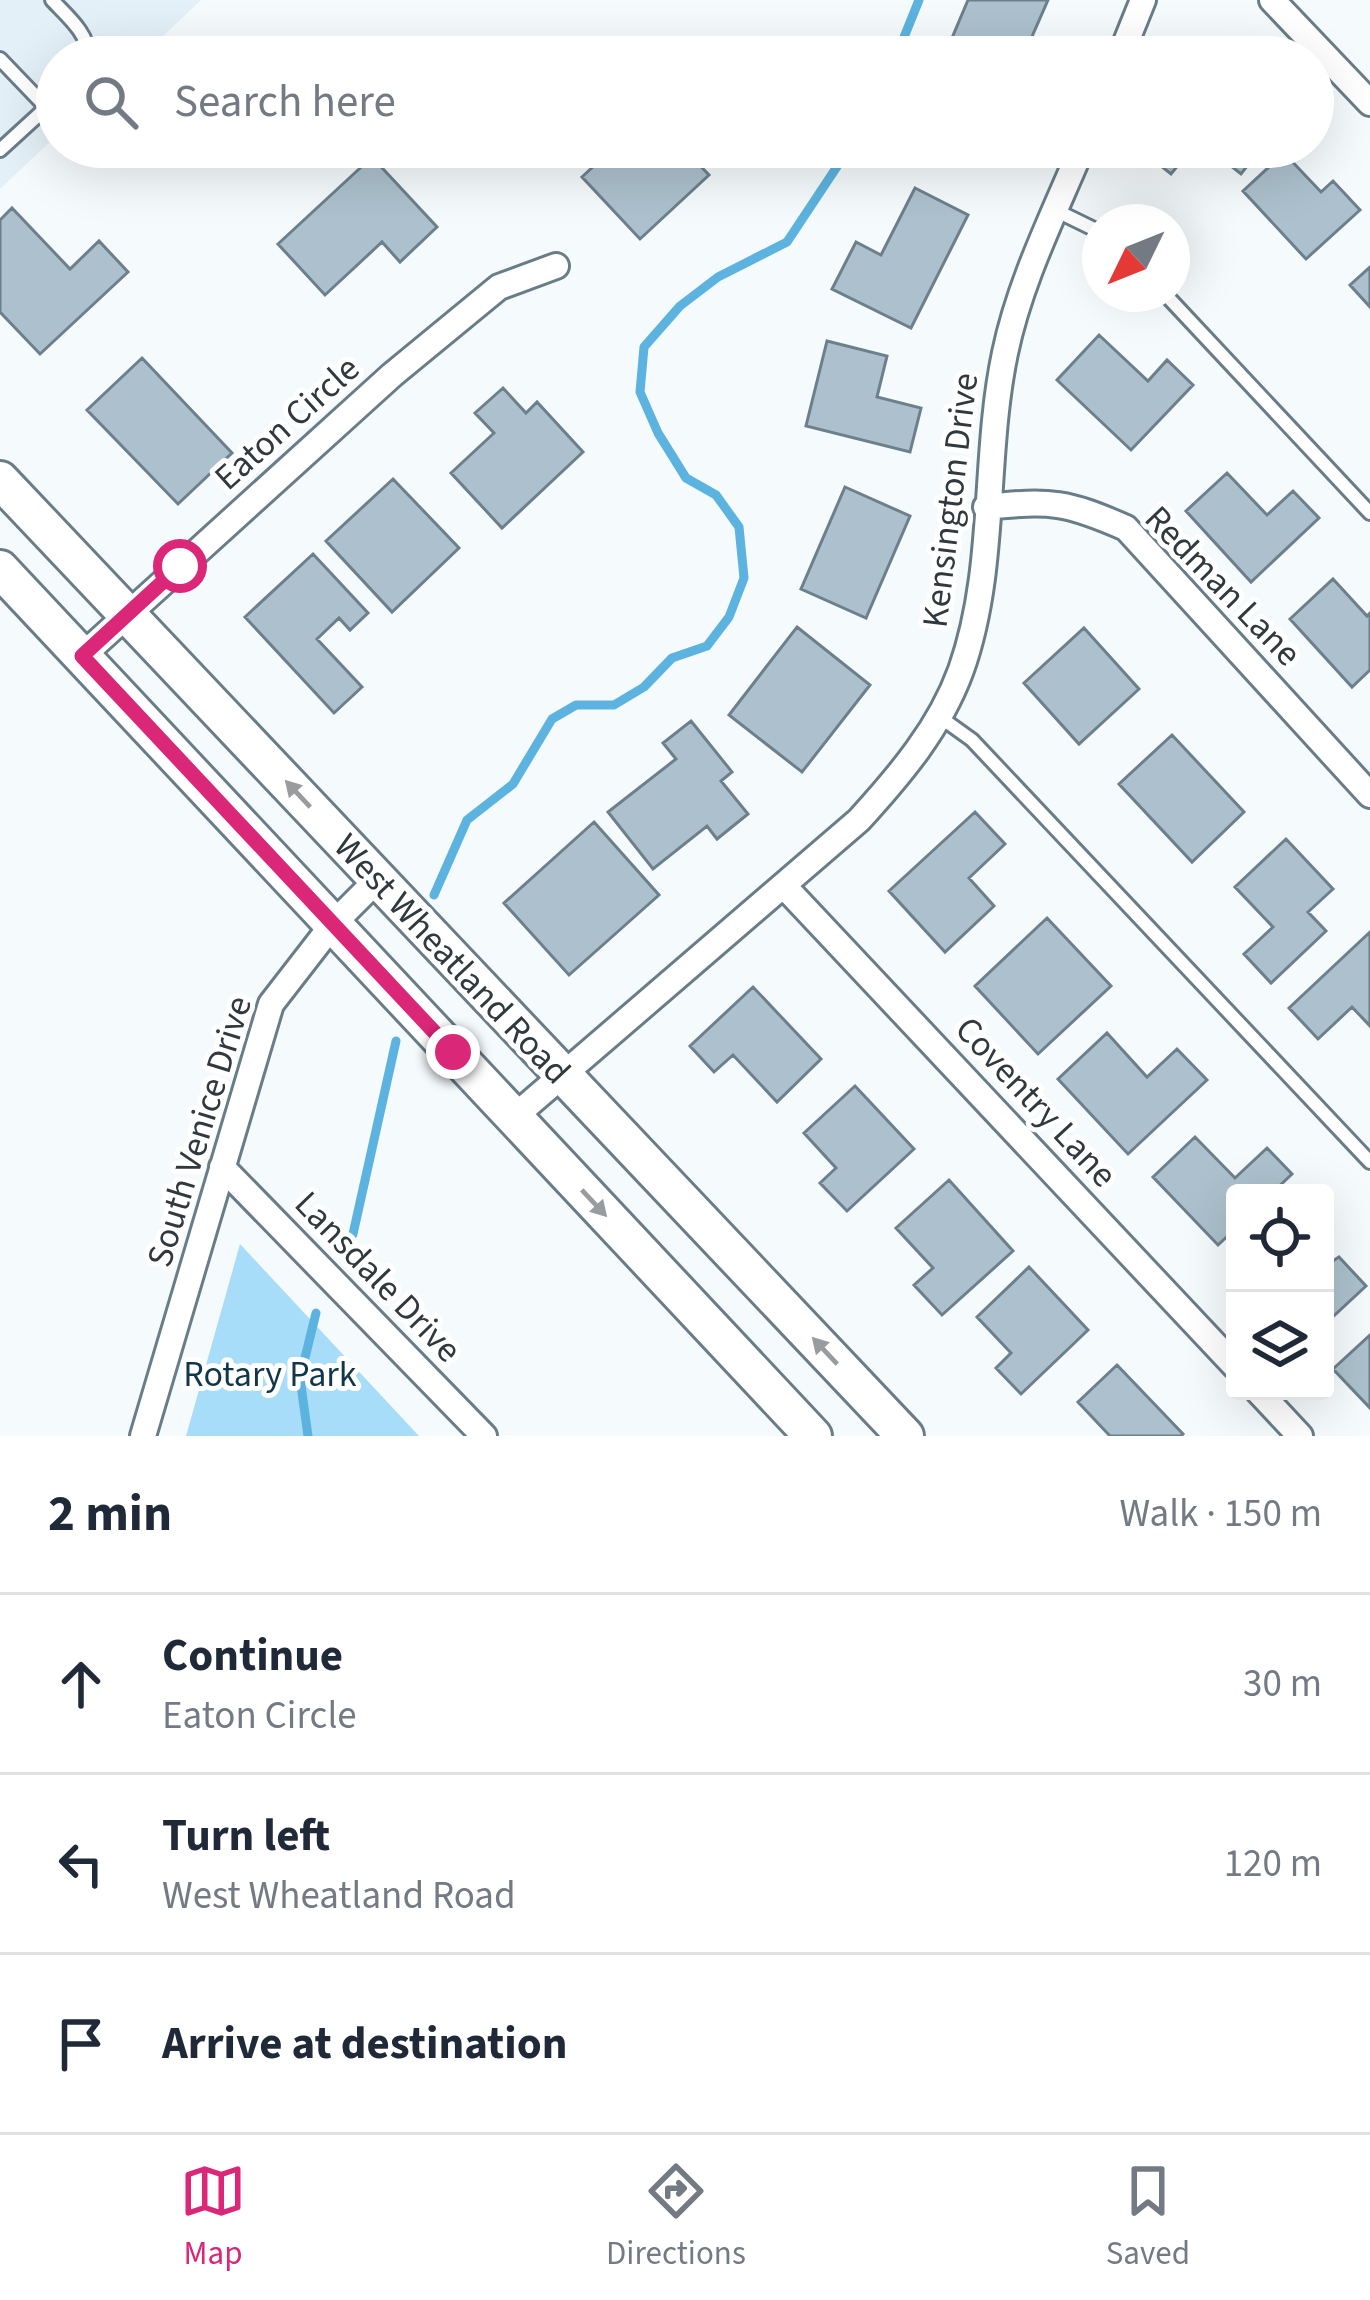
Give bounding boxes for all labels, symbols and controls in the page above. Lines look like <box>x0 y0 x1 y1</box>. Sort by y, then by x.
search box <box>36 36 1334 168</box>
icon: search <box>78 69 144 135</box>
text: Search here <box>174 70 396 134</box>
north arrow <box>1082 204 1190 312</box>
street label: Eaton Circle <box>203 344 371 502</box>
street label: Kensington Drive <box>910 370 991 630</box>
street label: Redman Lane <box>1133 494 1313 678</box>
route start <box>153 539 207 593</box>
one-way arrow <box>285 780 313 809</box>
street label: West Wheatland Road <box>322 822 582 1096</box>
street label: South Venice Drive <box>134 990 265 1273</box>
street label: Coventry Lane <box>943 1005 1129 1199</box>
route end <box>426 1025 480 1079</box>
street label: Lansdale Drive <box>283 1180 473 1374</box>
map controls <box>1226 1184 1334 1400</box>
button: locate <box>1226 1184 1334 1292</box>
one-way arrow <box>580 1188 608 1217</box>
button: layers <box>1226 1292 1334 1400</box>
one-way arrow <box>812 1337 839 1366</box>
park label: Rotary Park <box>183 1349 357 1400</box>
text: 2 min <box>48 1478 172 1550</box>
text: Walk · 150 m <box>1119 1486 1322 1542</box>
text: Continue <box>162 1624 343 1688</box>
icon: ahead <box>48 1651 114 1717</box>
text: 30 m <box>1243 1656 1322 1712</box>
text: Eaton Circle <box>162 1688 357 1744</box>
text: Turn left <box>162 1804 330 1868</box>
icon: left <box>48 1831 114 1897</box>
text: 120 m <box>1224 1836 1322 1892</box>
text: West Wheatland Road <box>162 1868 516 1924</box>
icon: arrive <box>48 2011 114 2077</box>
text: Arrive at destination <box>162 2012 567 2076</box>
tab: Map <box>180 2158 246 2277</box>
tab: Directions <box>606 2158 746 2277</box>
tab: Saved <box>1106 2158 1190 2277</box>

